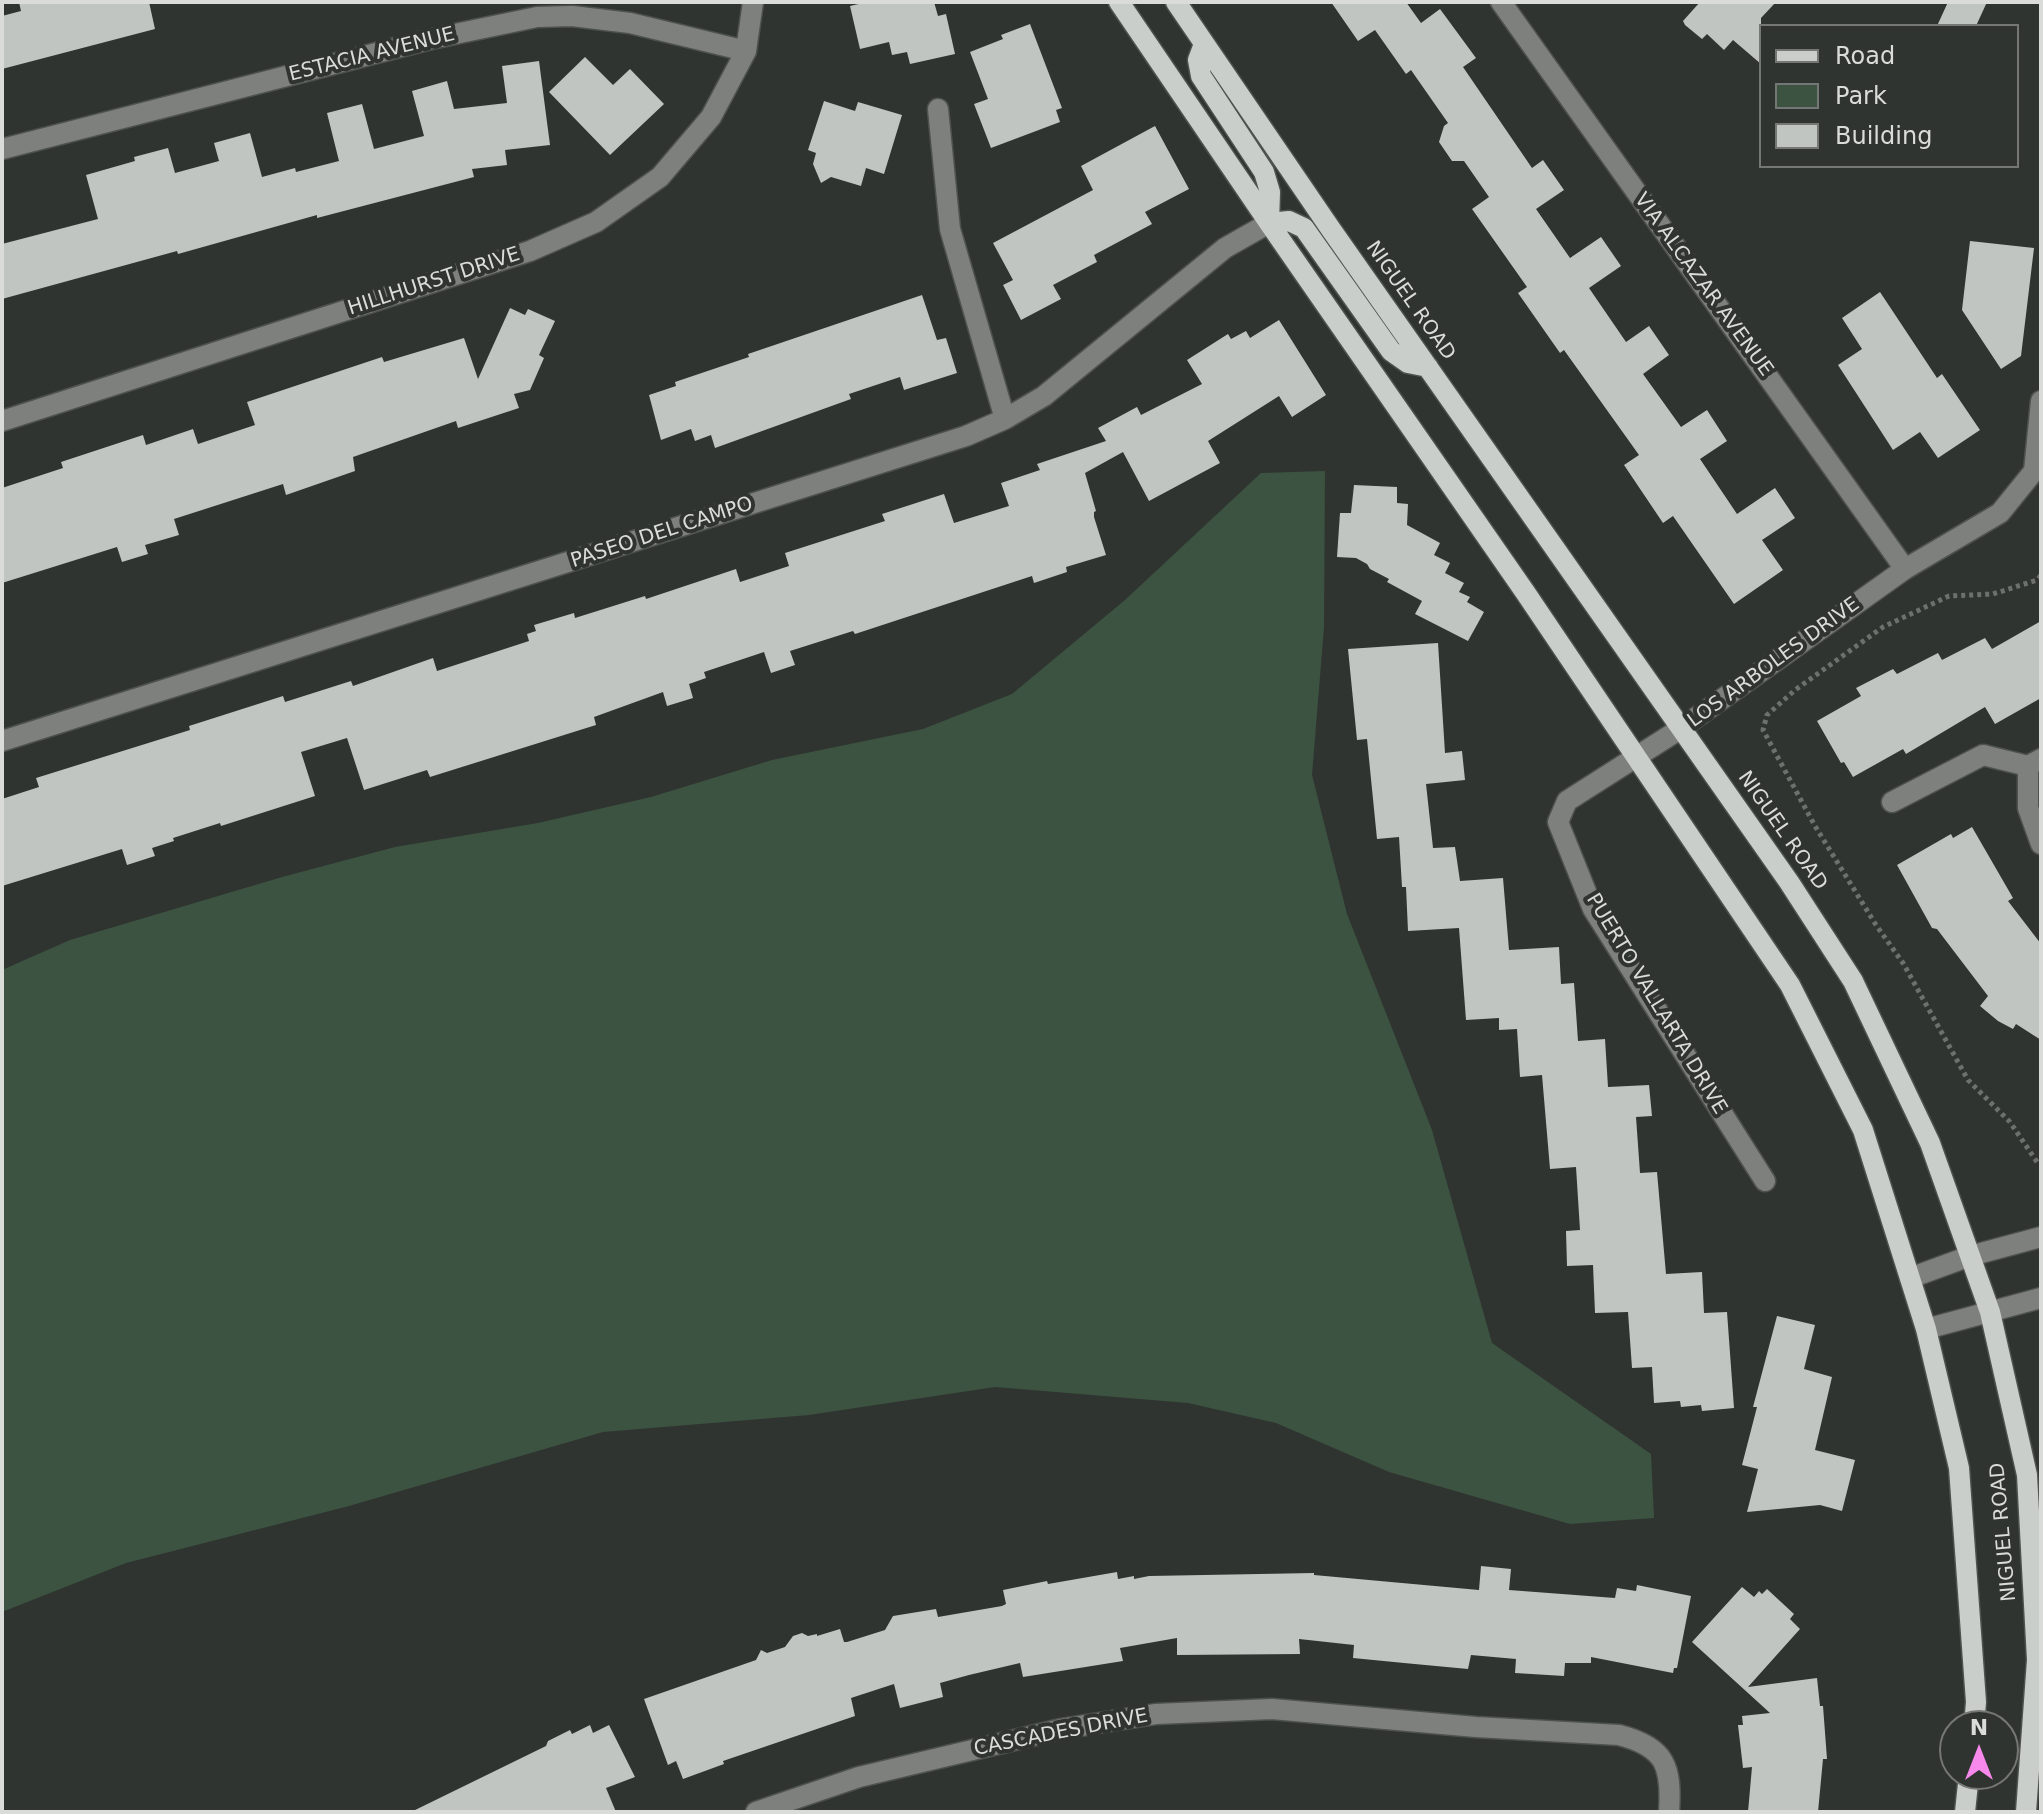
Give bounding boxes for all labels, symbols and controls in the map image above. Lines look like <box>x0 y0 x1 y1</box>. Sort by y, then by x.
street label: ESTACIA AVENUE <box>287 23 457 87</box>
legend <box>1759 24 2019 168</box>
text: Road <box>1835 42 1895 70</box>
text: Park <box>1835 82 1887 110</box>
text: Building <box>1835 122 1932 150</box>
street label: VIA ALCAZAR AVENUE <box>1628 189 1778 381</box>
street label: NIGUEL ROAD <box>1360 237 1460 365</box>
street label: HILLHURST DRIVE <box>345 243 523 321</box>
street label: PASEO DEL CAMPO <box>568 492 756 574</box>
street label: LOS ARBOLES DRIVE <box>1684 593 1864 733</box>
street label: NIGUEL ROAD <box>1732 767 1832 895</box>
street label: PUERTO VALLARTA DRIVE <box>1580 889 1732 1119</box>
street label: NIGUEL ROAD <box>1986 1461 2022 1603</box>
street label: CASCADES DRIVE <box>972 1704 1150 1762</box>
north arrow <box>1939 1710 2019 1790</box>
text: N <box>1970 1715 1988 1740</box>

